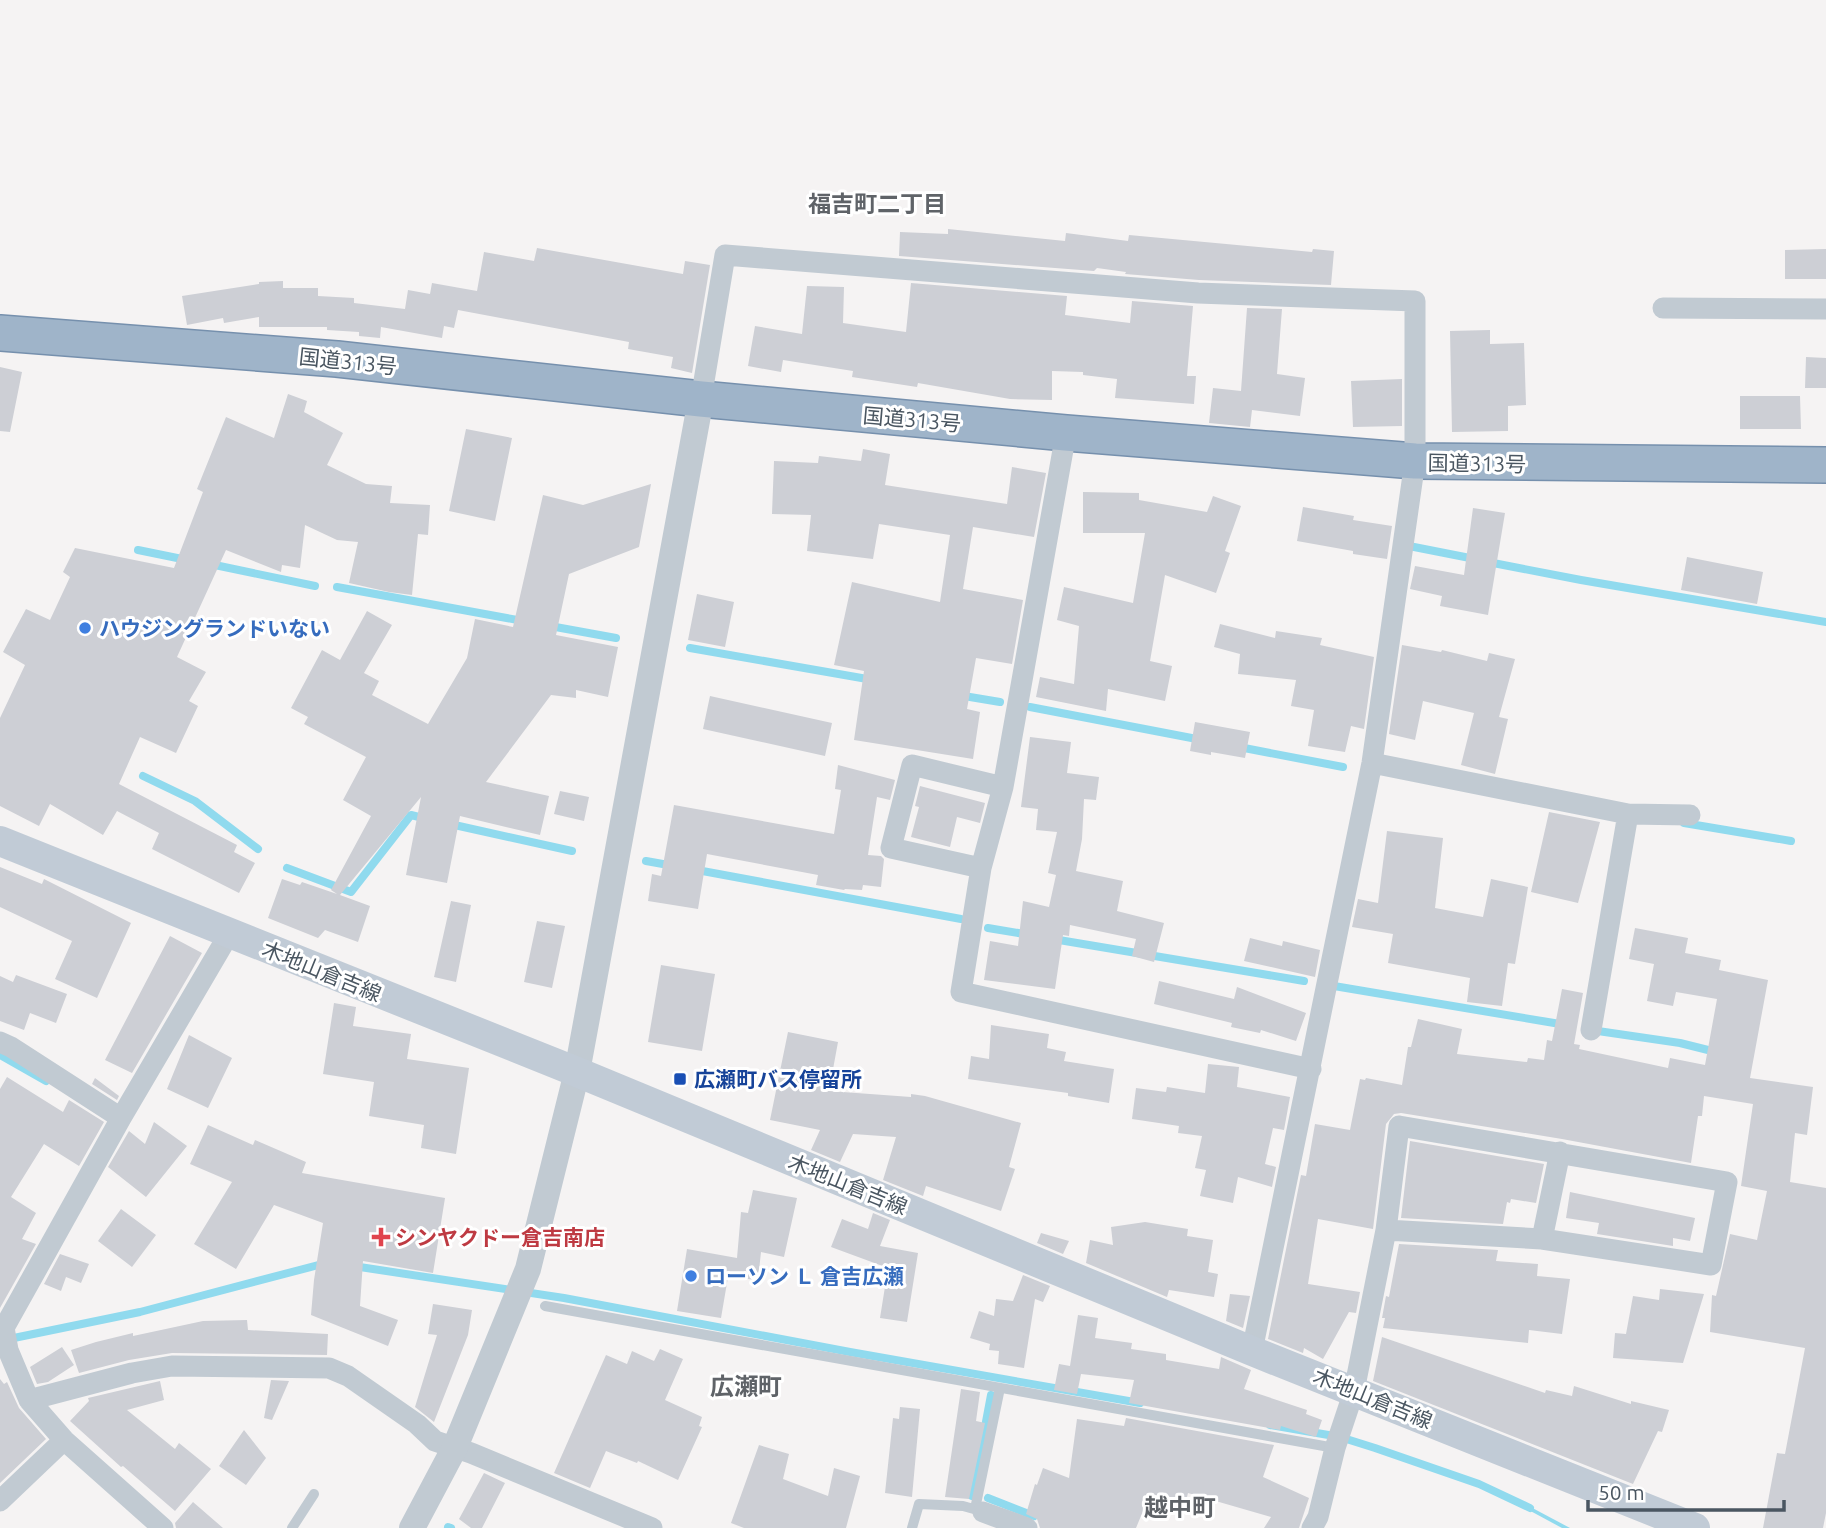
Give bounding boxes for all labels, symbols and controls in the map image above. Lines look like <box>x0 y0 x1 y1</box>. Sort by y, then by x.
district label: 福吉町二丁目 <box>808 191 946 216</box>
street label: 国道313号 <box>298 344 398 378</box>
street label: 国道313号 <box>862 403 962 435</box>
street label: 国道313号 <box>1428 450 1526 476</box>
place label: ハウジングランドいない <box>99 616 330 640</box>
marker: ハウジングランドいない <box>77 620 93 636</box>
street label: 木地山倉吉線 <box>259 936 385 1006</box>
place label: 広瀬町バス停留所 <box>694 1067 862 1091</box>
marker: 広瀬町バス停留所 <box>672 1071 688 1087</box>
street label: 木地山倉吉線 <box>785 1149 911 1219</box>
place label: シンヤクドー倉吉南店 <box>395 1225 605 1249</box>
marker: シンヤクドー倉吉南店 <box>373 1229 389 1245</box>
place label: ローソン Ｌ 倉吉広瀬 <box>705 1264 904 1288</box>
marker: ローソン Ｌ 倉吉広瀬 <box>683 1268 699 1284</box>
street label: 木地山倉吉線 <box>1310 1363 1436 1433</box>
district label: 広瀬町 <box>710 1373 782 1400</box>
scale bar <box>1588 1468 1784 1512</box>
text: 50 m <box>1598 1480 1645 1504</box>
district label: 越中町 <box>1144 1494 1216 1521</box>

